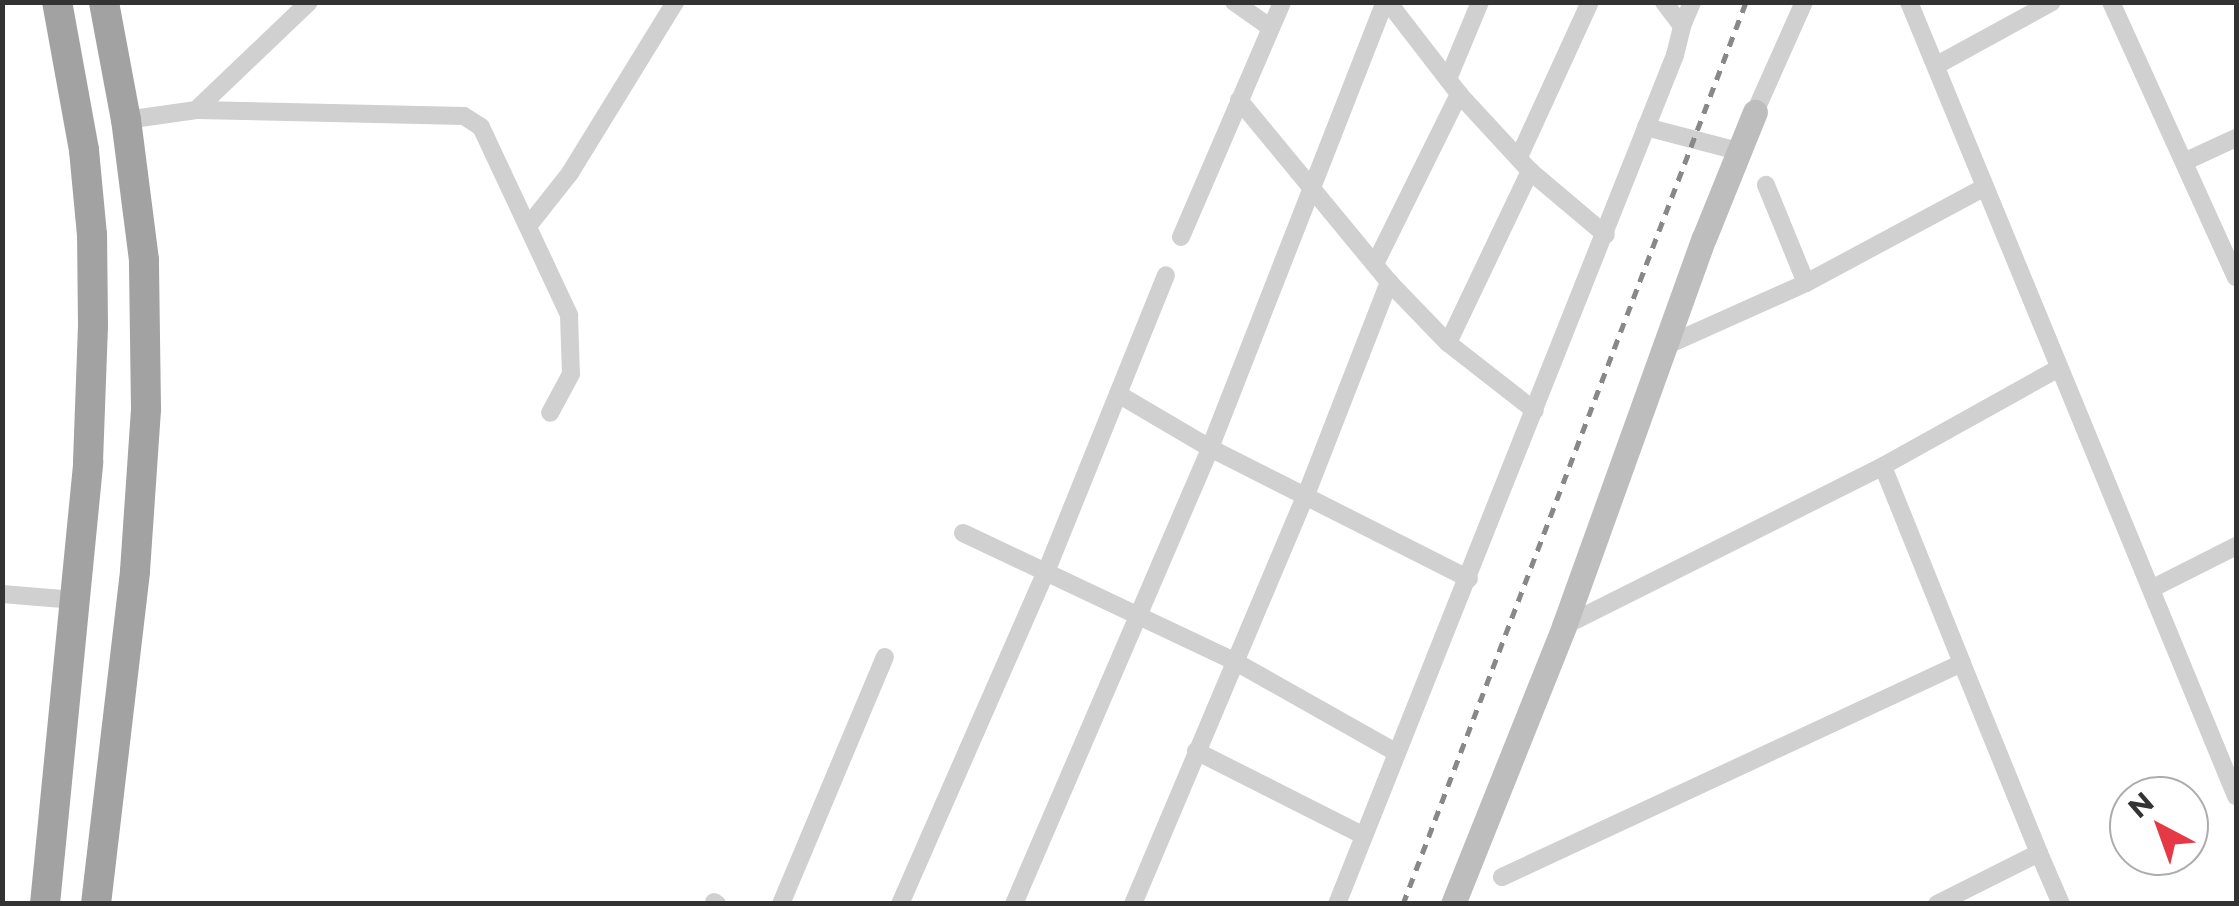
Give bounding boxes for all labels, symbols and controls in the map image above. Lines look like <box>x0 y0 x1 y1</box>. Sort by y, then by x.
north arrow <box>2109 776 2209 876</box>
text: N <box>2121 785 2160 825</box>

